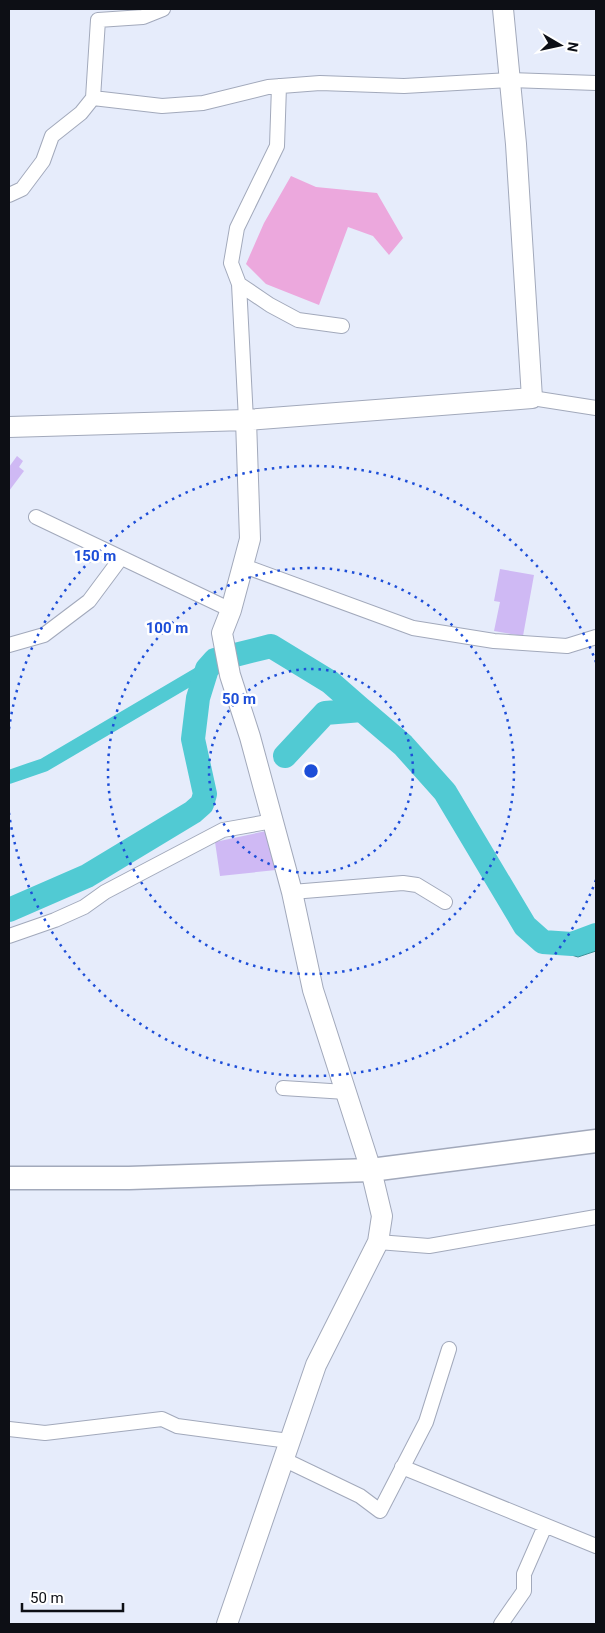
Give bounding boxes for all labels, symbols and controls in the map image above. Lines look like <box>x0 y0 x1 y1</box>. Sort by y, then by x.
north arrow <box>535 20 585 70</box>
text: N <box>564 41 582 53</box>
text: 150 m <box>74 547 116 565</box>
text: 100 m <box>146 619 188 637</box>
text: 50 m <box>222 690 256 708</box>
centre of rings <box>302 762 320 780</box>
scale bar <box>22 1580 124 1612</box>
text: 50 m <box>30 1589 64 1607</box>

